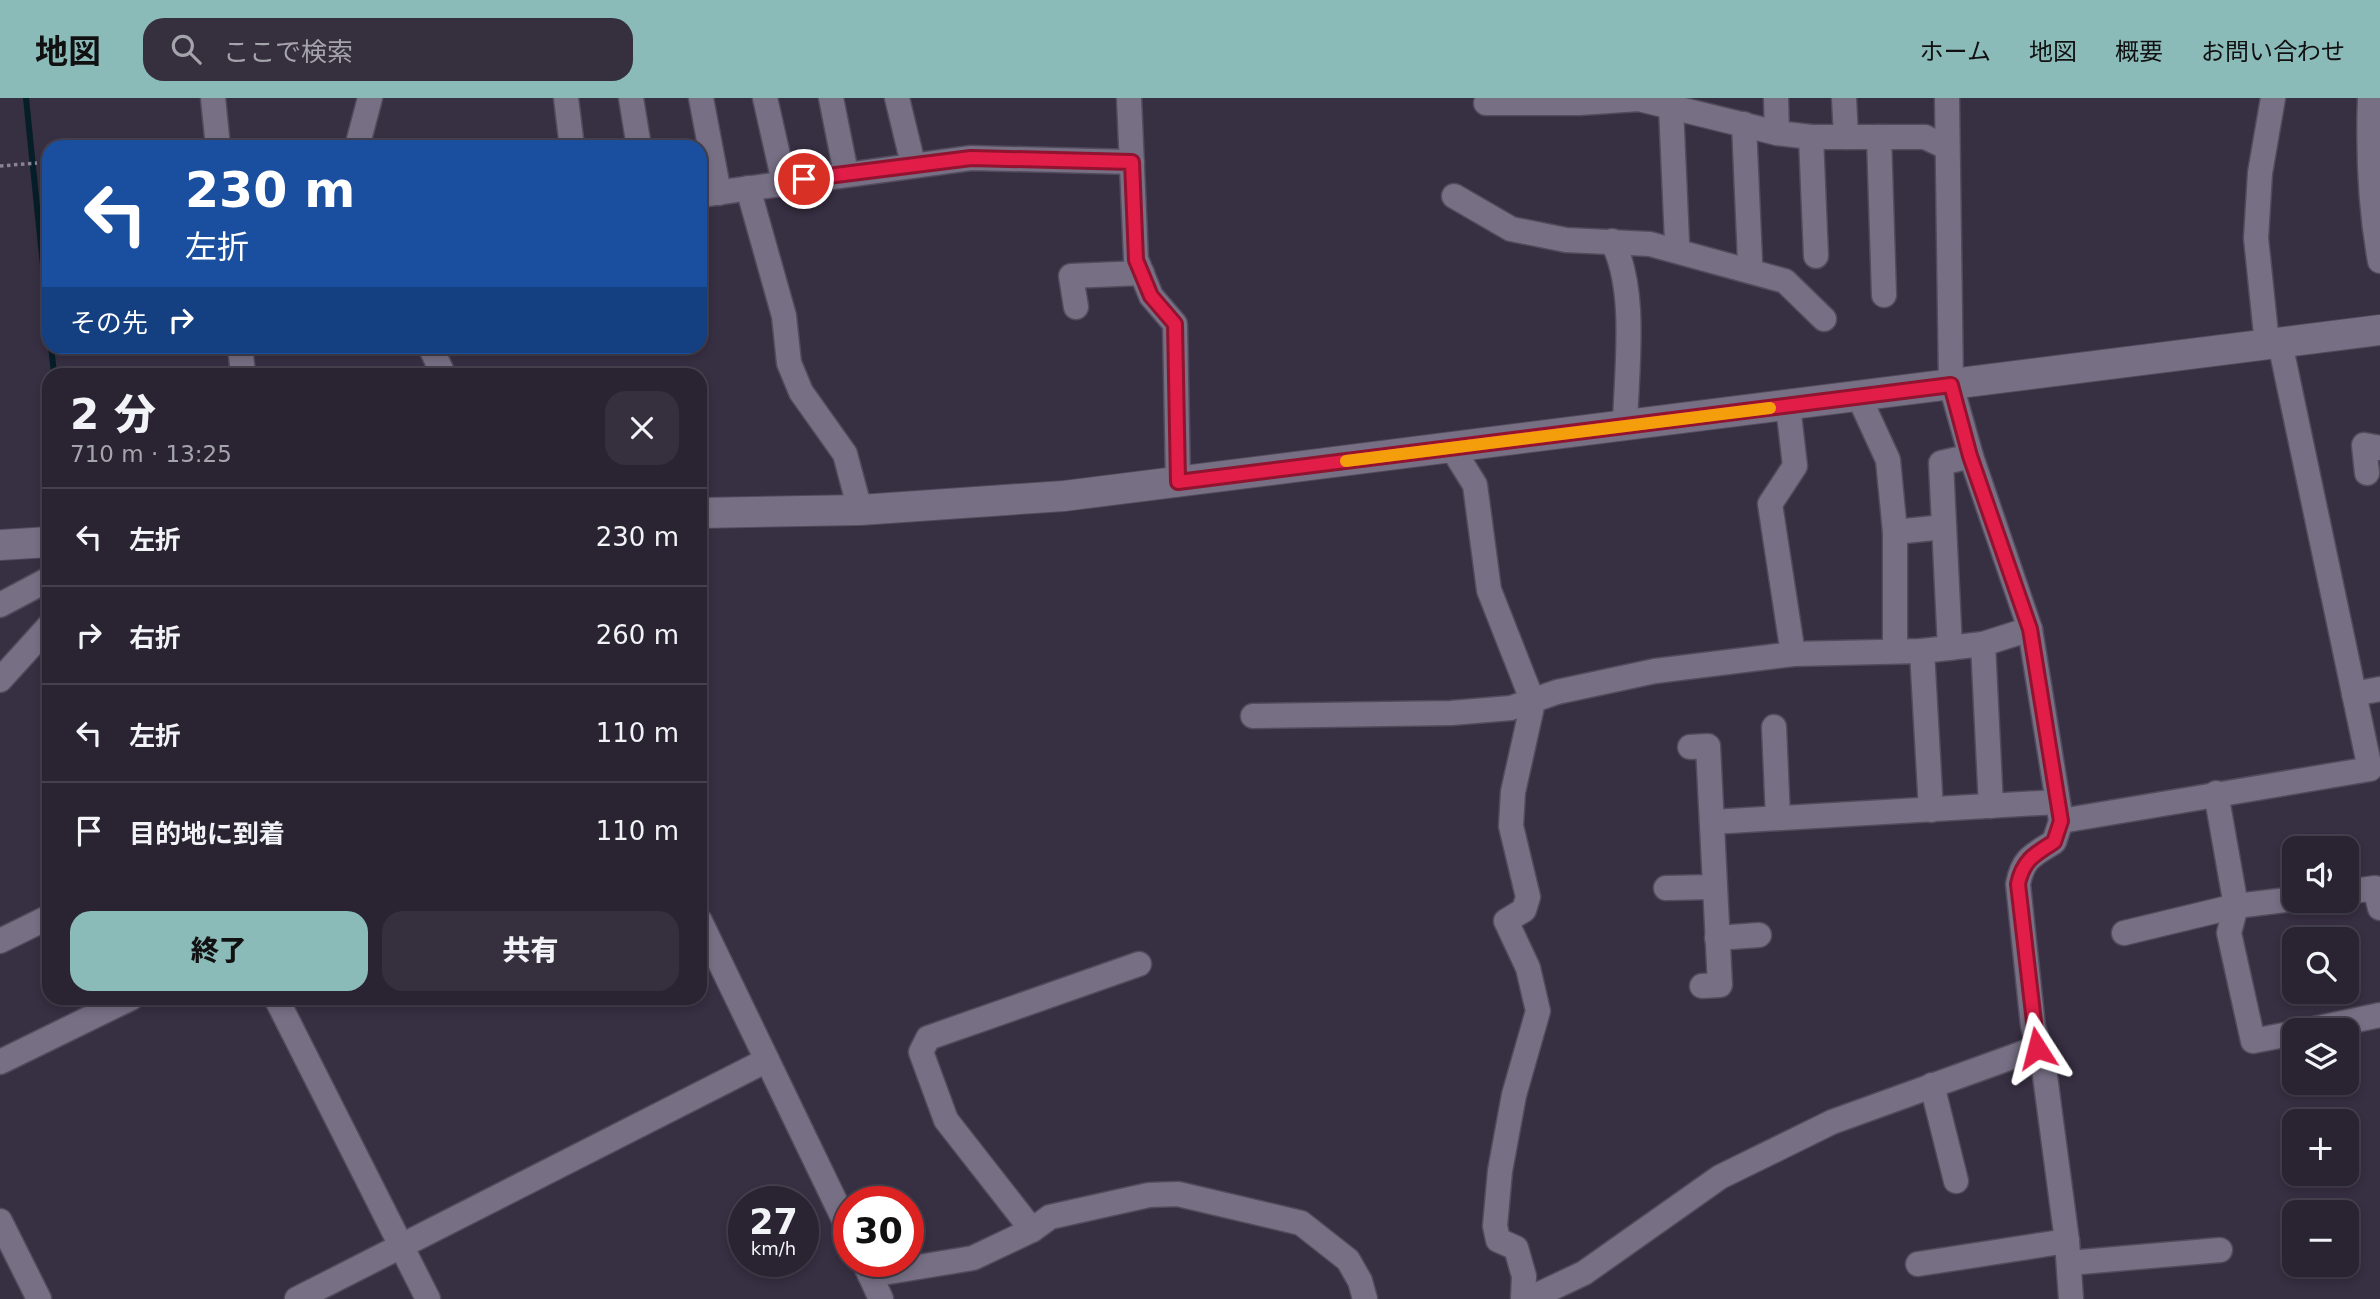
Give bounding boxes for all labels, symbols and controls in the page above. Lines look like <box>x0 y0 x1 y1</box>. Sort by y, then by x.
search box <box>143 18 633 81</box>
icon: search <box>167 30 205 68</box>
text: 地図 <box>35 32 101 71</box>
text: ここで検索 <box>223 37 353 67</box>
text: ホーム <box>1920 38 1991 66</box>
text: 地図 <box>2029 38 2077 66</box>
text: 概要 <box>2115 38 2163 66</box>
text: お問い合わせ <box>2201 38 2345 66</box>
pin <box>774 149 834 209</box>
icon: arrive <box>785 160 823 198</box>
text: 230 m <box>185 162 355 219</box>
icon: left <box>70 168 161 259</box>
text: 左折 <box>185 228 249 266</box>
icon: right <box>162 301 200 339</box>
text: その先 <box>70 308 148 338</box>
text: 2 分 <box>70 390 156 439</box>
button: close <box>605 391 679 465</box>
text: 710 m · 13:25 <box>70 441 232 467</box>
icon: left <box>70 518 108 556</box>
text: 230 m <box>596 522 679 552</box>
text: 左折 <box>129 525 181 555</box>
icon: right <box>70 616 108 654</box>
text: 260 m <box>596 620 679 650</box>
text: 右折 <box>129 623 181 653</box>
icon: left <box>70 714 108 752</box>
text: 110 m <box>596 718 679 748</box>
text: 左折 <box>129 721 181 751</box>
icon: arrive <box>70 812 108 850</box>
text: 110 m <box>596 816 679 846</box>
text: 目的地に到着 <box>129 819 285 849</box>
map controls <box>2282 836 2359 1277</box>
button: sound <box>2282 836 2359 913</box>
button: 終了 <box>70 911 368 991</box>
button: 共有 <box>382 911 679 991</box>
button: search <box>2282 927 2359 1004</box>
position arrow <box>2000 1011 2074 1085</box>
button: layers <box>2282 1018 2359 1095</box>
button: + <box>2282 1109 2359 1186</box>
speed limit sign: 30 <box>833 1186 924 1277</box>
button: − <box>2282 1200 2359 1277</box>
text: 27 <box>749 1202 798 1242</box>
text: km/h <box>751 1238 796 1259</box>

